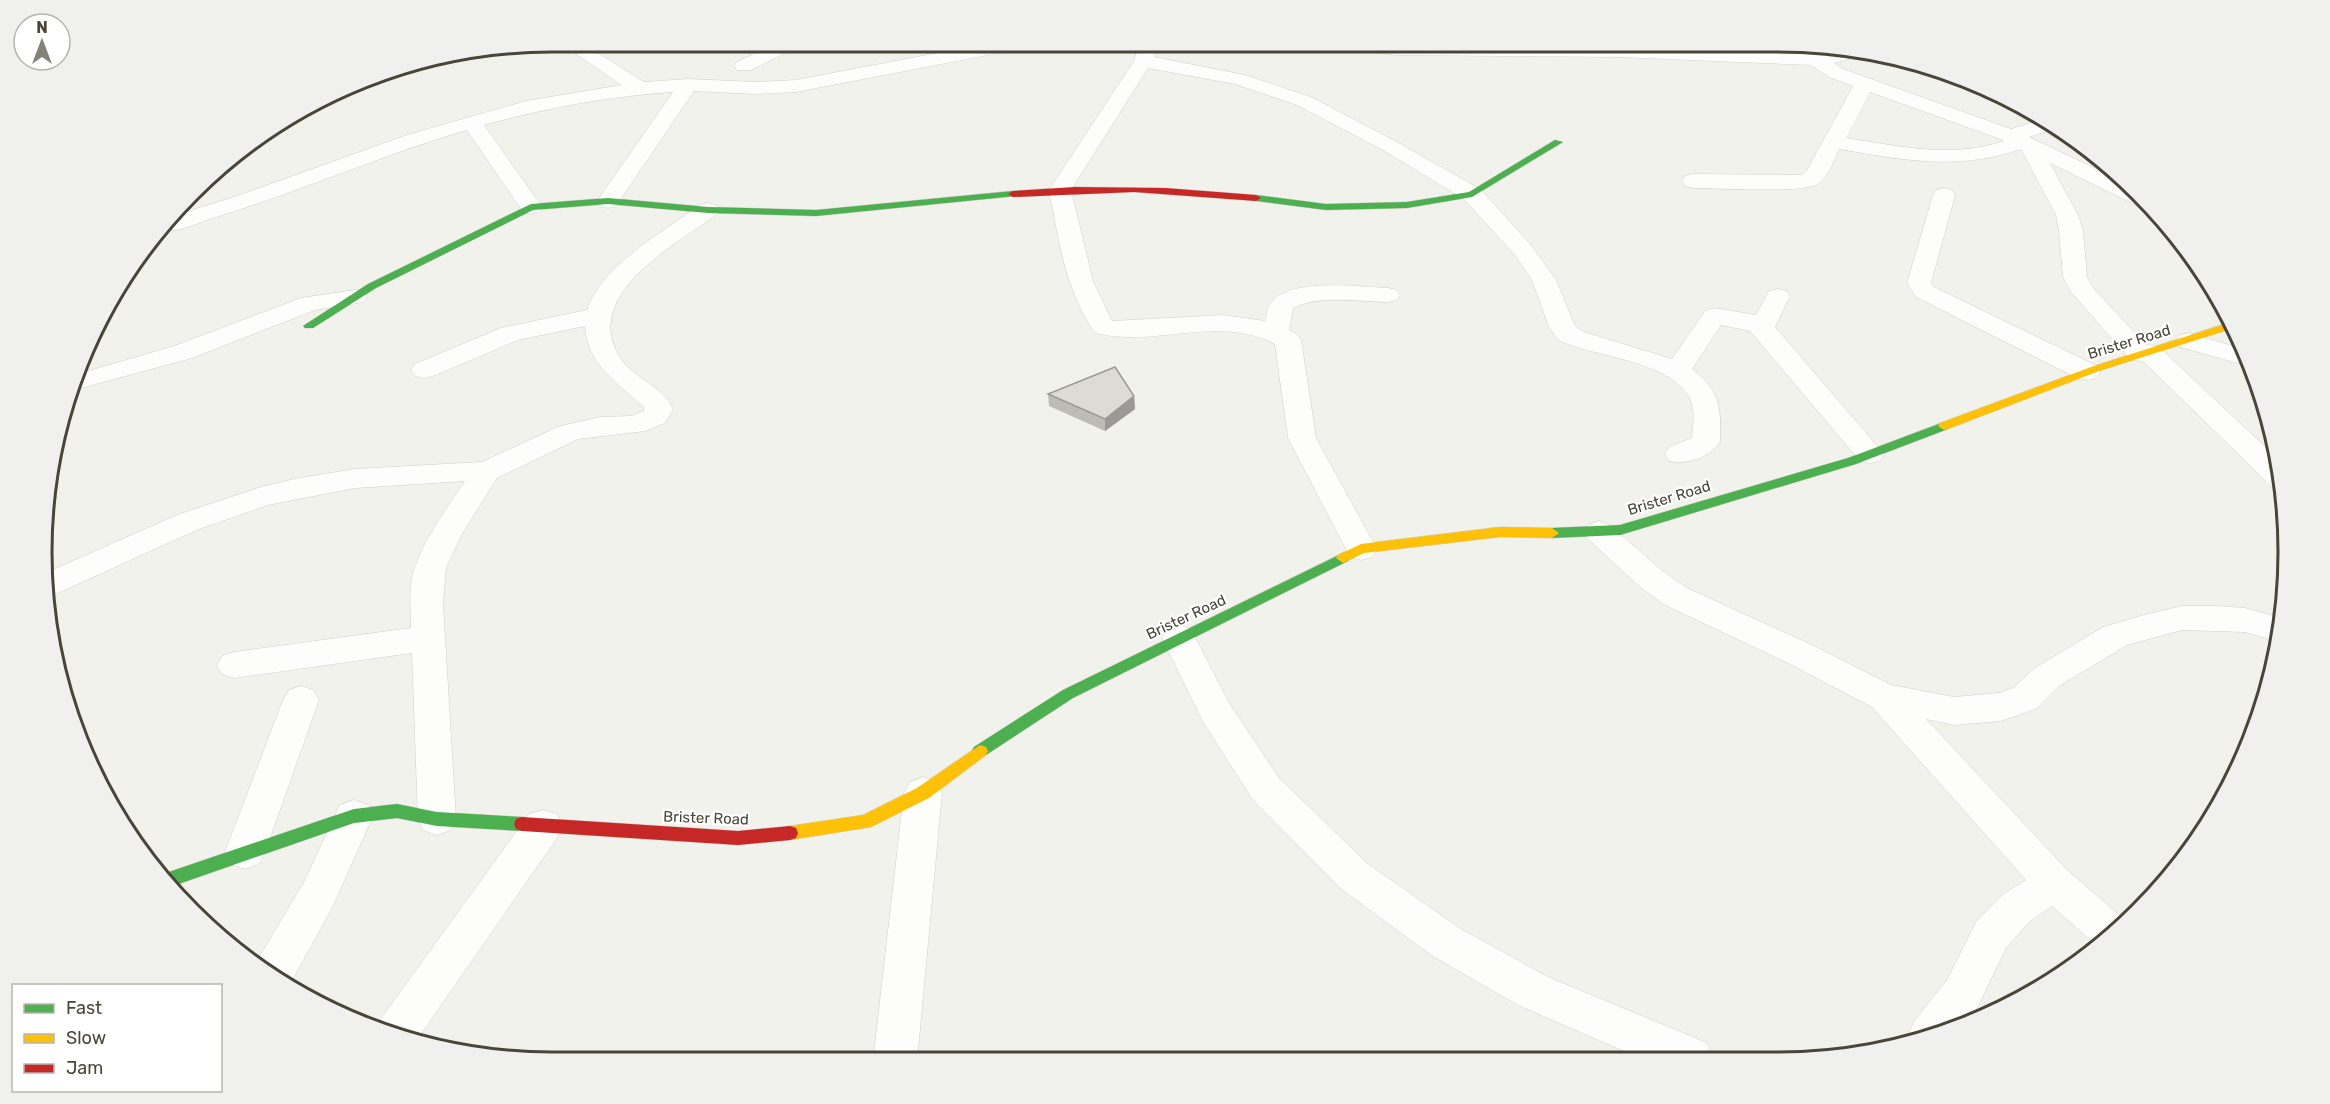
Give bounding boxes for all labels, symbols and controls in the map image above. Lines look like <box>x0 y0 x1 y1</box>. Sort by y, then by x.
north arrow <box>12 12 72 72</box>
text: N <box>36 18 48 37</box>
street label: Brister Road <box>2085 321 2173 363</box>
street label: Brister Road <box>1625 477 1713 519</box>
street label: Brister Road <box>1143 591 1229 643</box>
street label: Brister Road <box>663 808 749 828</box>
legend <box>12 984 222 1092</box>
text: Fast <box>66 997 102 1019</box>
text: Slow <box>66 1027 106 1049</box>
text: Jam <box>66 1057 103 1079</box>

